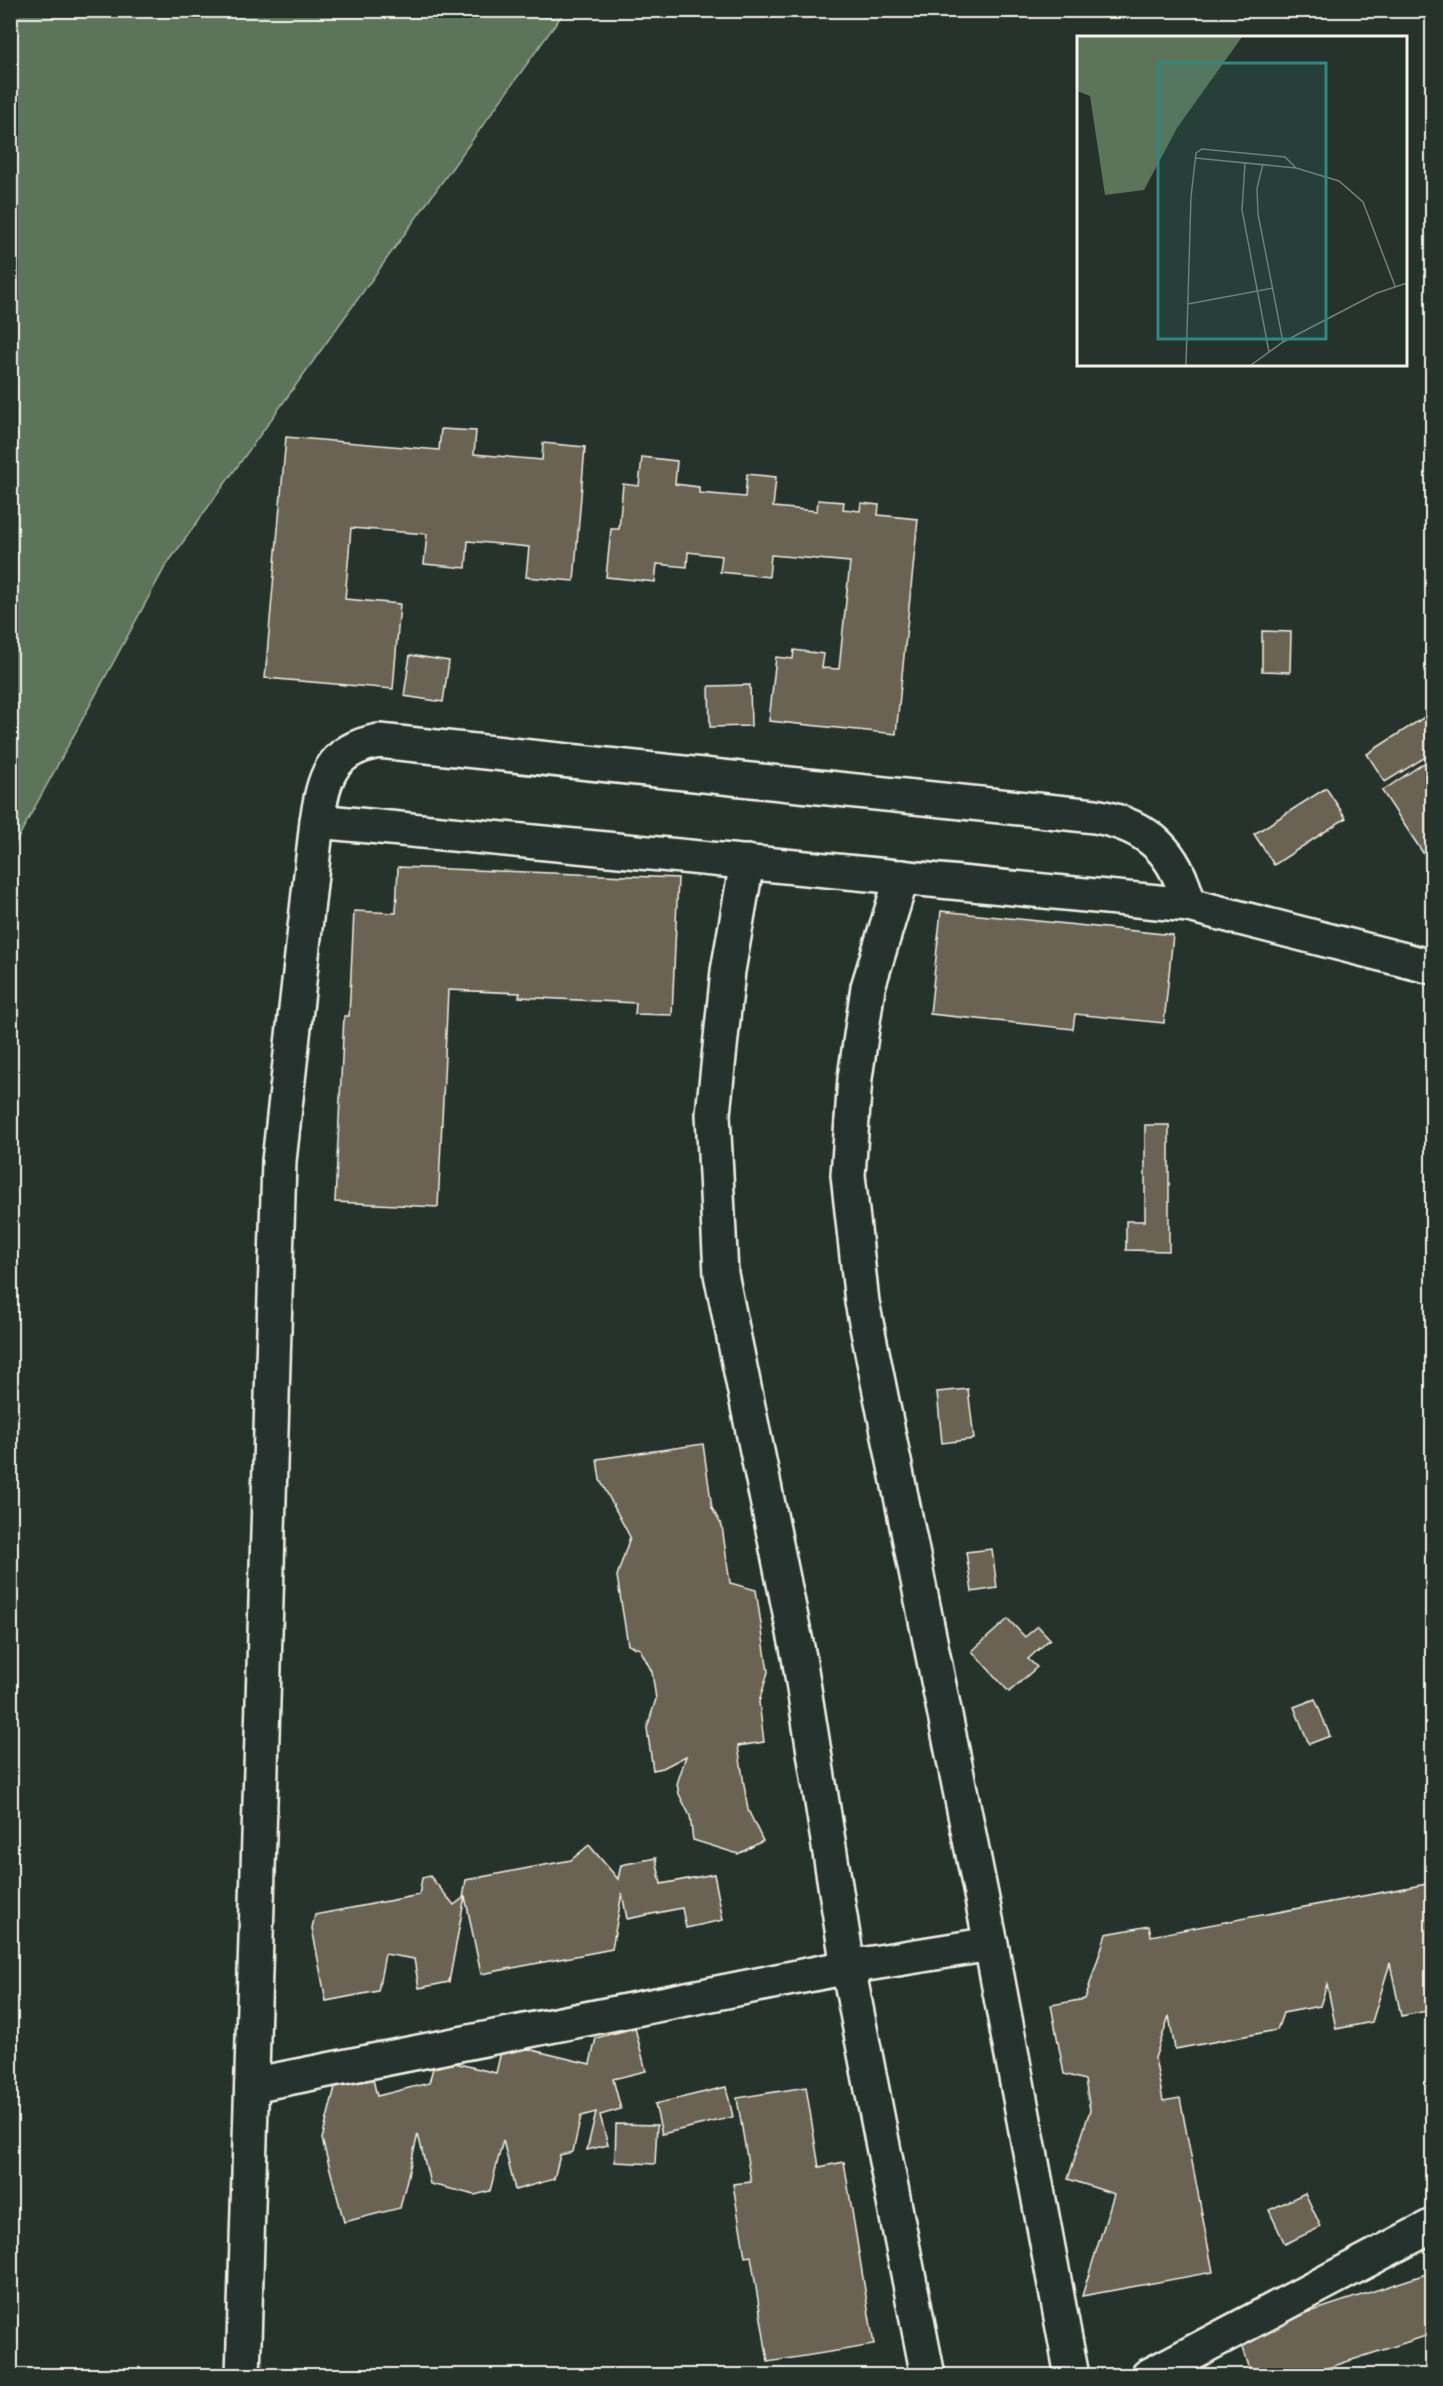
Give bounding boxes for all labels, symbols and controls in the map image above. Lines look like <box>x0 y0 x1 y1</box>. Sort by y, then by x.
inset map <box>1077 36 1407 366</box>

